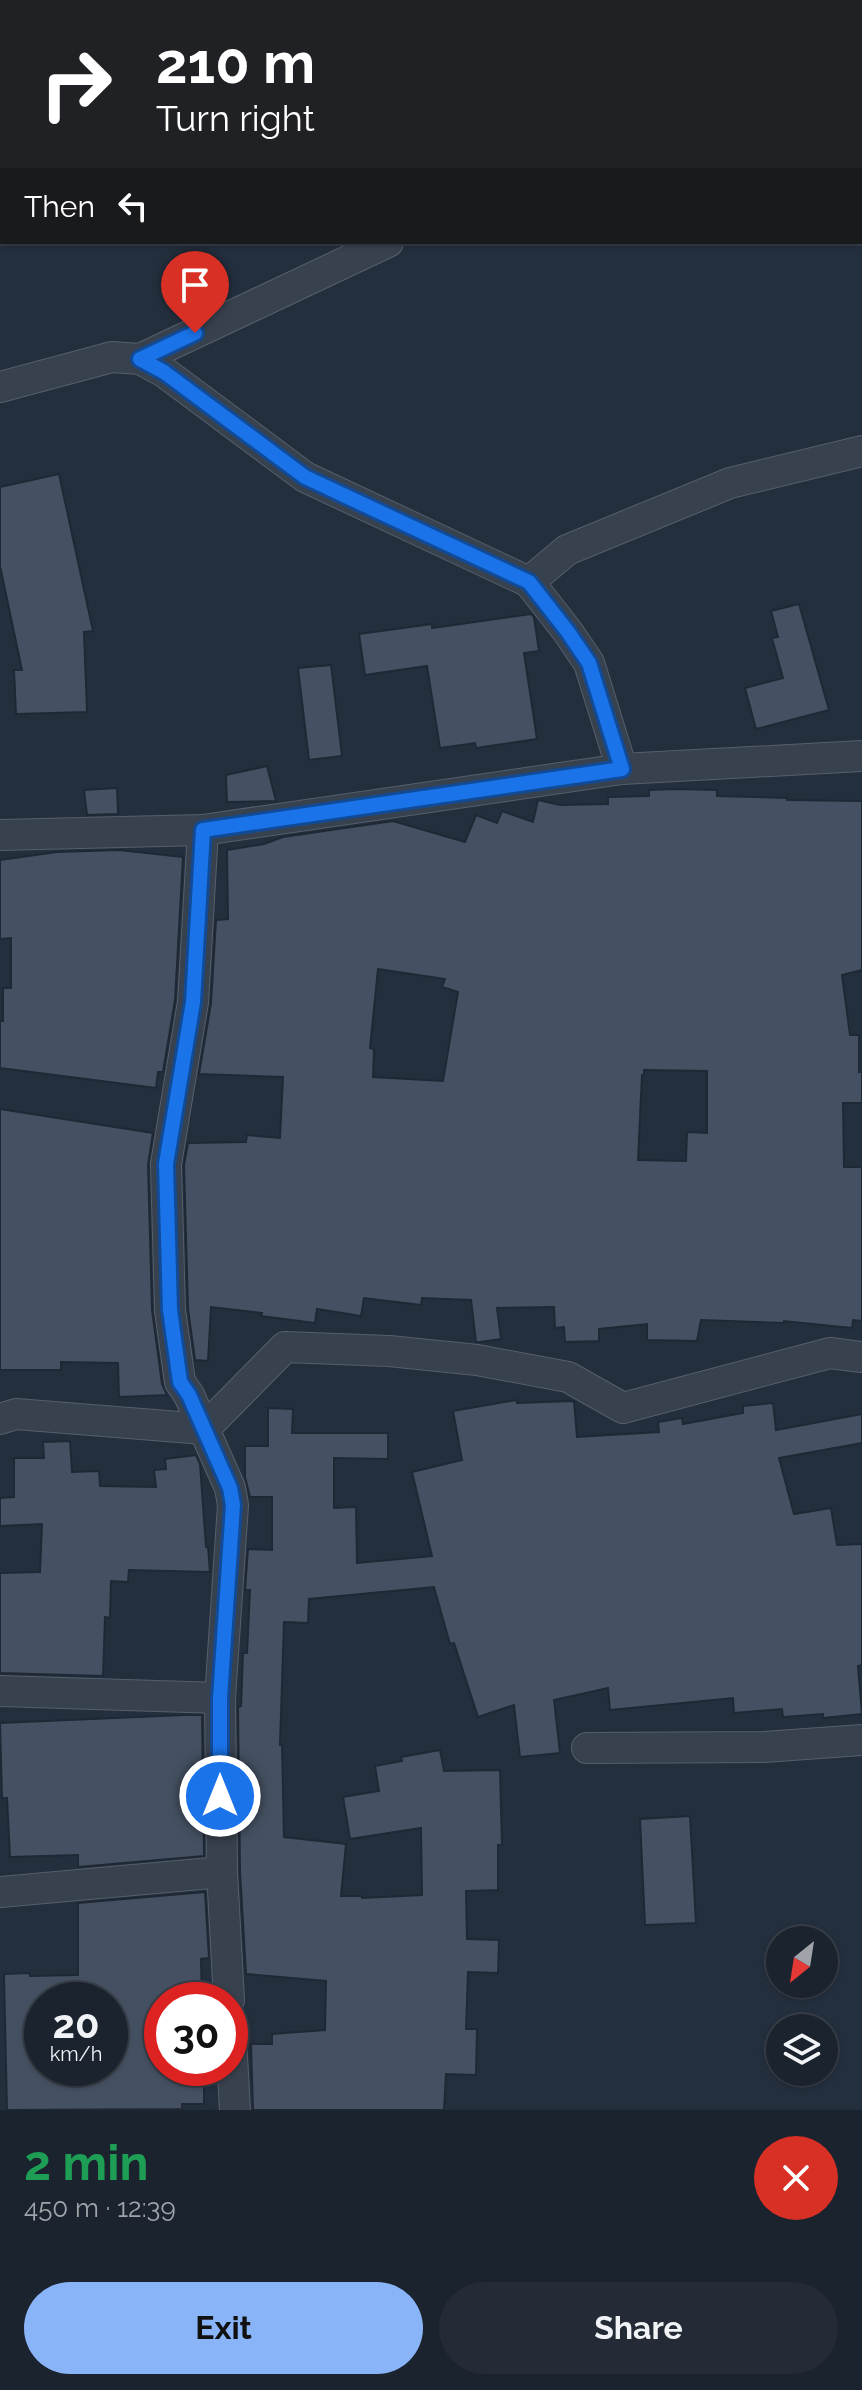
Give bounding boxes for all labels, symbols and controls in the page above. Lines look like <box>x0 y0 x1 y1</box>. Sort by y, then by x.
text: 210 m <box>156 30 315 96</box>
icon: right <box>24 32 128 136</box>
text: Turn right <box>156 97 315 139</box>
icon: left <box>111 184 155 228</box>
text: Then <box>24 189 95 224</box>
pin <box>161 251 229 333</box>
icon: arrive <box>173 263 217 307</box>
position arrow <box>178 1754 262 1838</box>
north arrow <box>766 1926 838 1998</box>
map controls <box>766 1926 838 2086</box>
speed limit sign: 30 <box>144 1982 248 2086</box>
text: 20 <box>52 2000 100 2047</box>
button: layers <box>766 2014 838 2086</box>
text: km/h <box>50 2042 102 2066</box>
text: 2 min <box>24 2135 149 2191</box>
button: close <box>754 2136 838 2220</box>
text: 450 m · 12:39 <box>24 2193 176 2223</box>
button: Exit <box>24 2282 423 2374</box>
button: Share <box>439 2282 838 2374</box>

